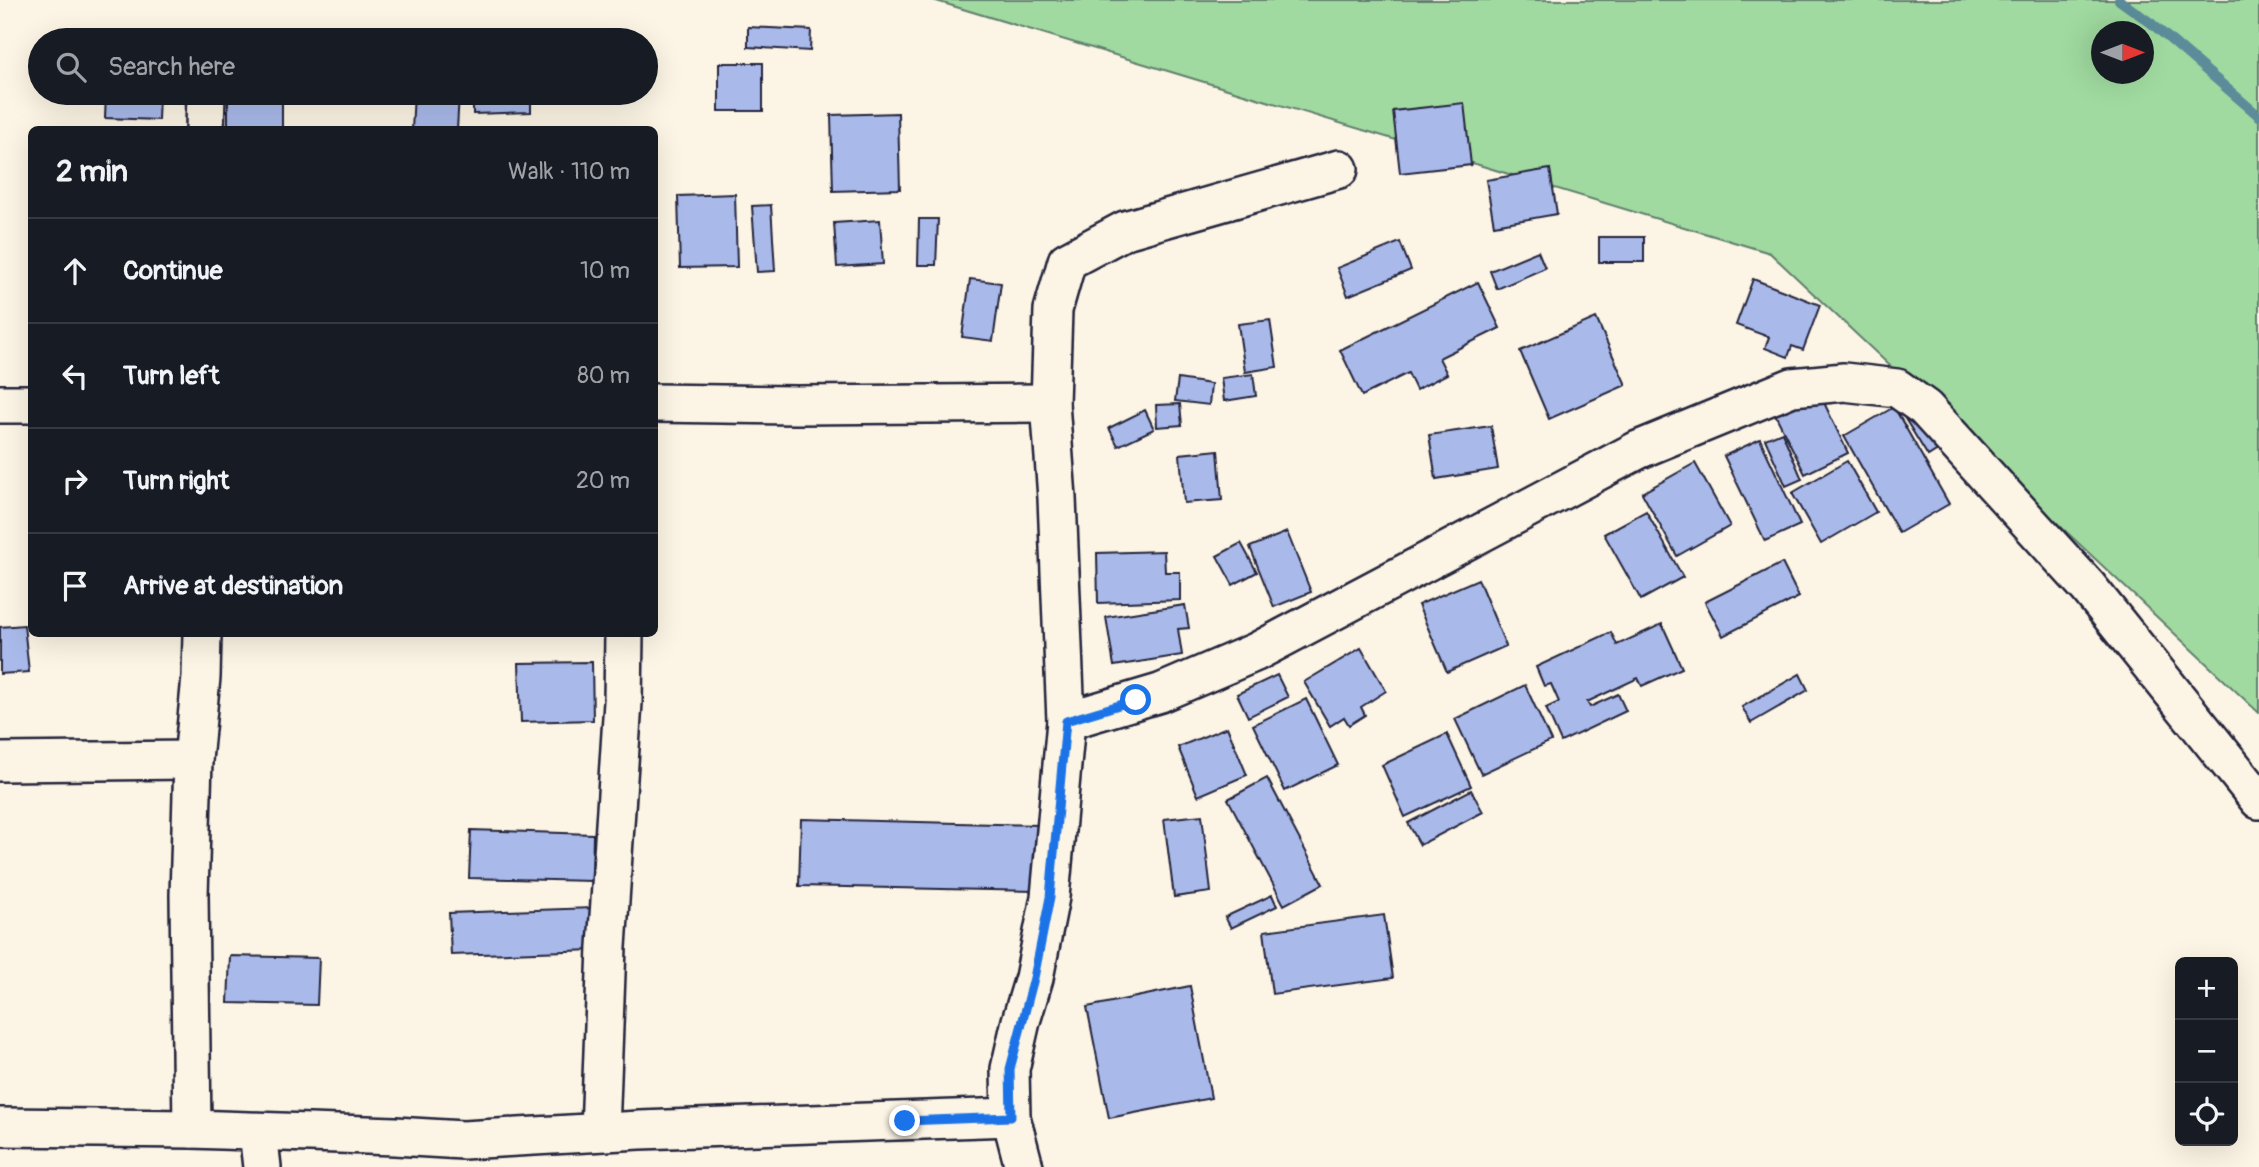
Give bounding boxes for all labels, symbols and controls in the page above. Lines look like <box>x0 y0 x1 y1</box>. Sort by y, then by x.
north arrow <box>2091 21 2154 84</box>
search box <box>28 28 658 105</box>
icon: search <box>52 48 90 86</box>
text: Search here <box>108 51 235 83</box>
text: 2 min <box>56 153 128 190</box>
text: Walk · 110 m <box>508 157 630 186</box>
icon: ahead <box>56 252 94 290</box>
text: Continue <box>123 255 223 287</box>
text: 10 m <box>580 256 630 285</box>
icon: left <box>56 357 94 395</box>
text: Turn left <box>123 360 219 392</box>
text: 80 m <box>577 361 630 390</box>
icon: right <box>56 462 94 500</box>
text: Turn right <box>123 465 229 497</box>
text: 20 m <box>576 466 630 495</box>
icon: arrive <box>56 567 94 605</box>
text: Arrive at destination <box>123 570 343 602</box>
route start <box>1120 684 1151 715</box>
map controls <box>2175 957 2238 1146</box>
button: + <box>2175 957 2238 1020</box>
button: − <box>2175 1020 2238 1083</box>
button: locate <box>2175 1083 2238 1146</box>
route end <box>889 1105 920 1136</box>

